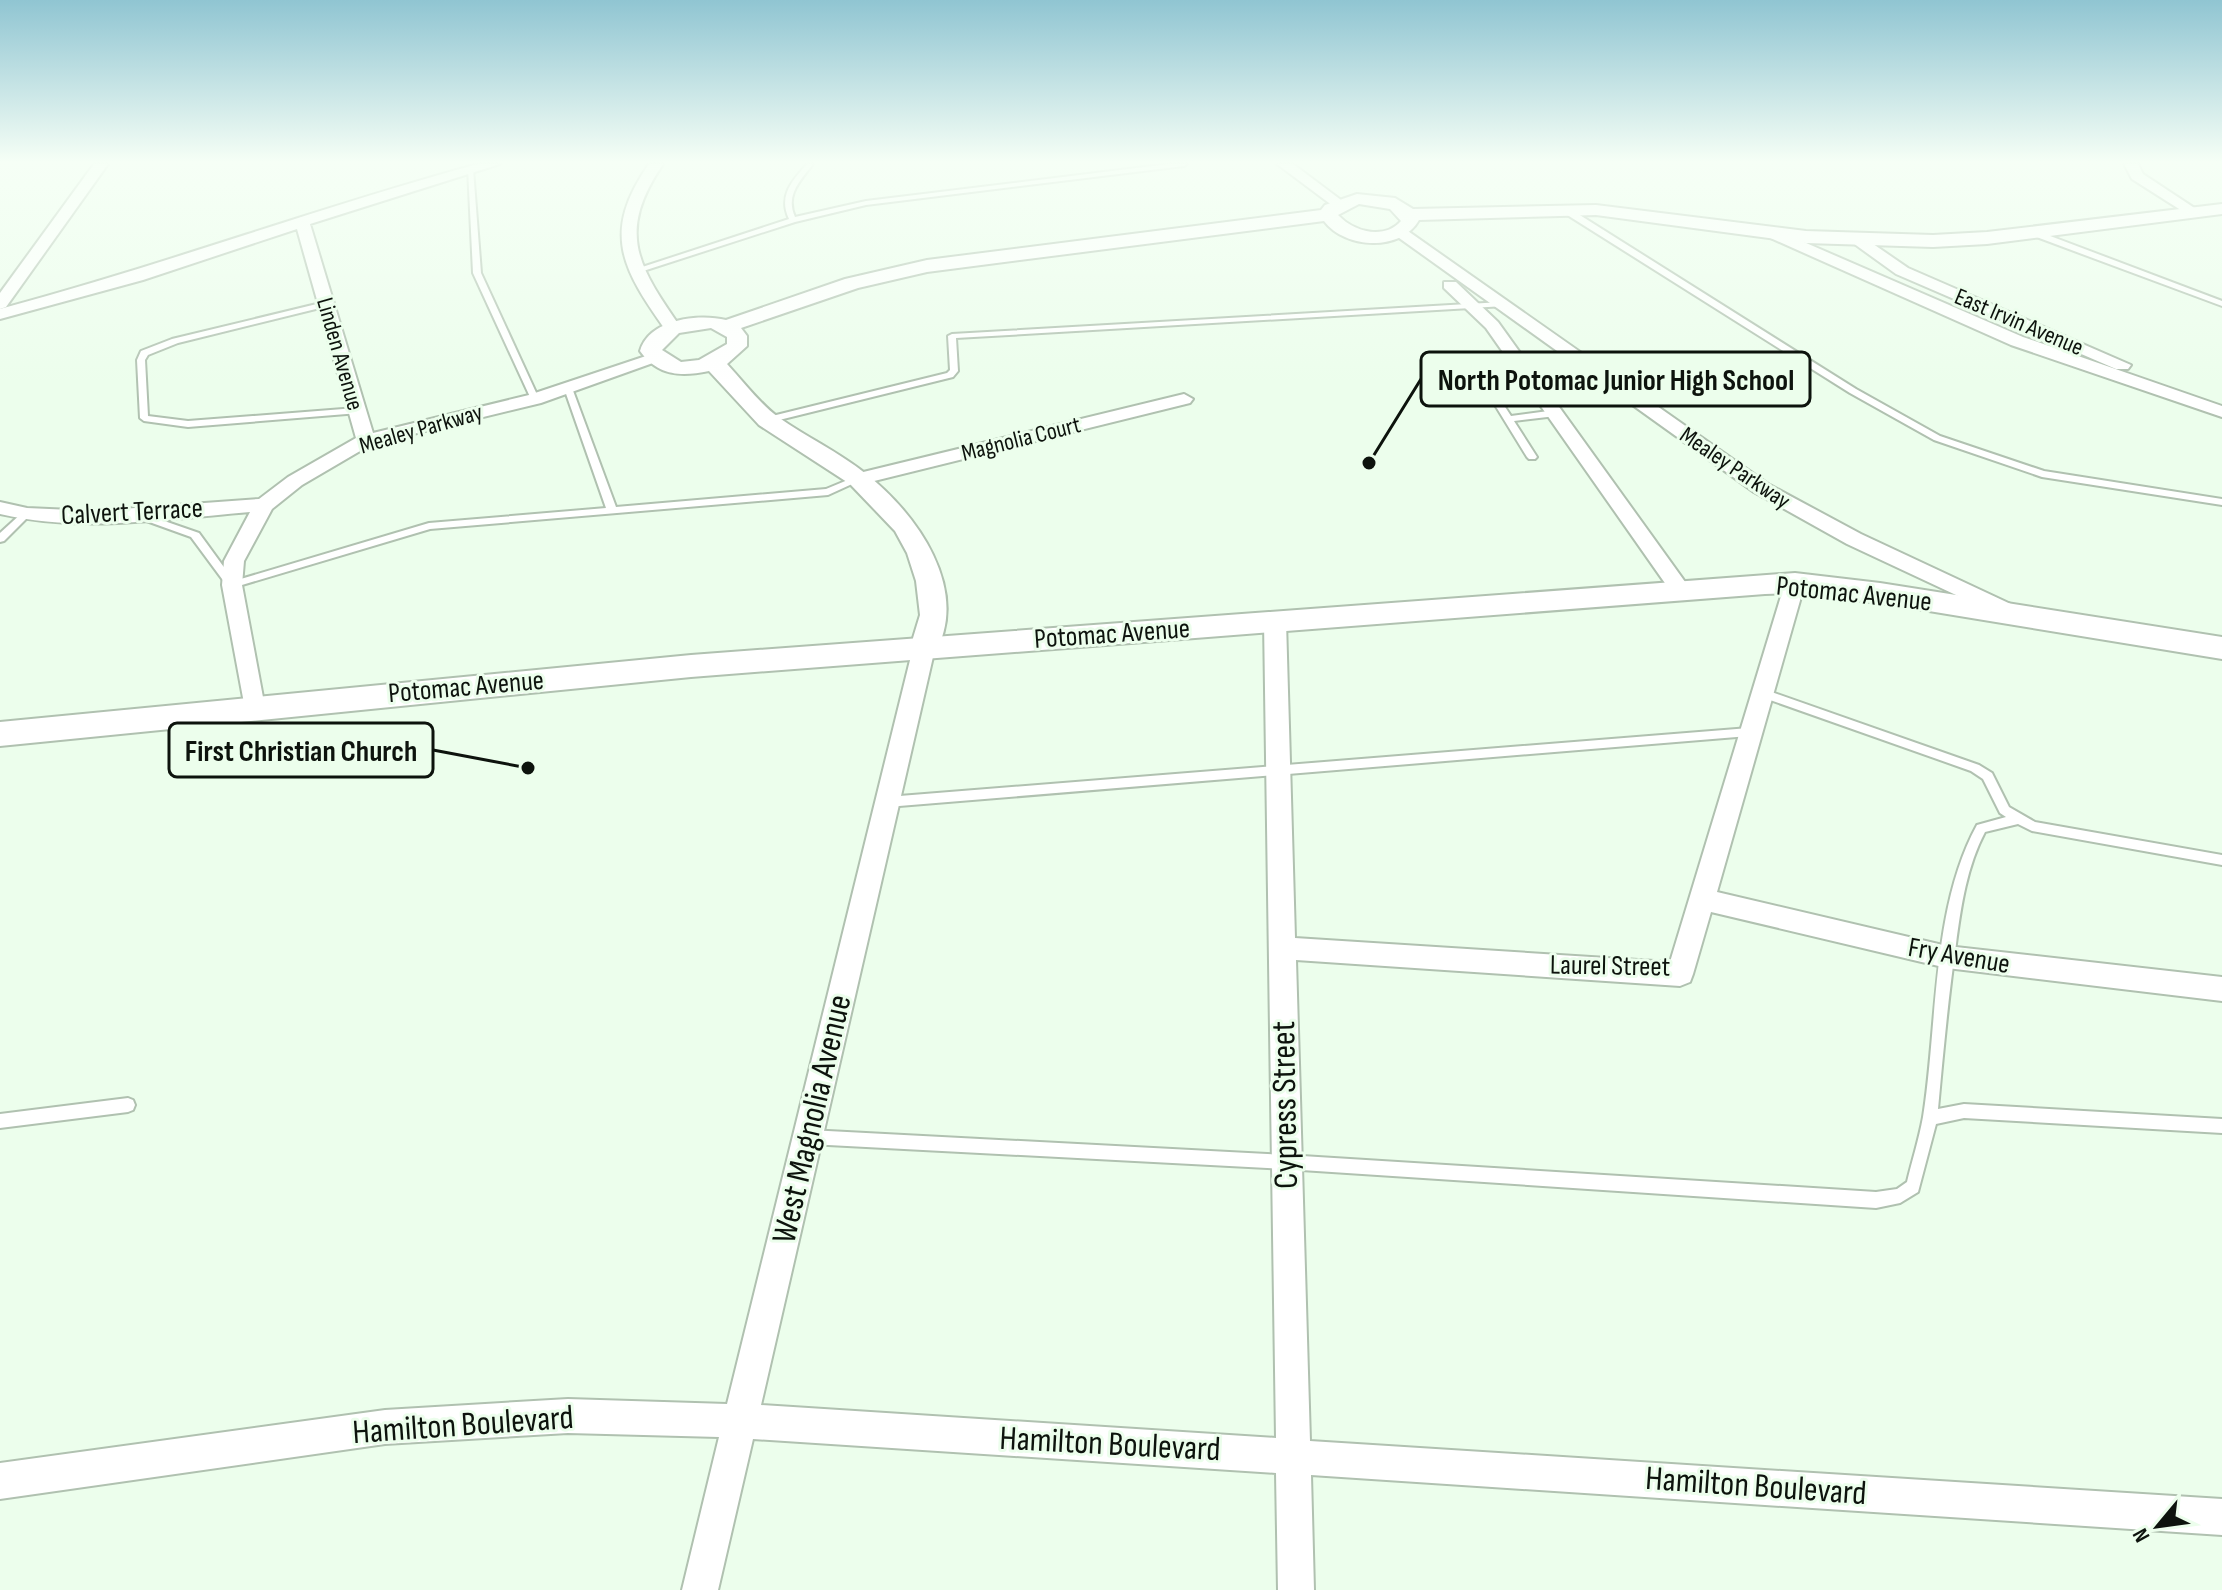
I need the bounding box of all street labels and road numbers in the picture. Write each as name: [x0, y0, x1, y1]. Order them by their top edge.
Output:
street label: East Irvin Avenue: [1950, 282, 2088, 362]
street label: Linden Avenue: [310, 294, 370, 414]
street label: Mealey Parkway: [356, 398, 486, 460]
street label: Magnolia Court: [958, 410, 1084, 468]
street label: Mealey Parkway: [1674, 421, 1796, 515]
street label: Calvert Terrace: [60, 492, 204, 532]
street label: Potomac Avenue: [1775, 569, 1933, 619]
street label: Potomac Avenue: [1033, 612, 1191, 656]
street label: Potomac Avenue: [387, 664, 545, 710]
street label: Fry Avenue: [1906, 931, 2012, 981]
street label: Laurel Street: [1550, 948, 1670, 984]
street label: West Magnolia Avenue: [763, 991, 861, 1247]
street label: Cypress Street: [1263, 1021, 1307, 1189]
street label: Hamilton Boulevard: [351, 1397, 575, 1453]
street label: Hamilton Boulevard: [998, 1418, 1222, 1470]
street label: Hamilton Boulevard: [1644, 1458, 1868, 1514]

